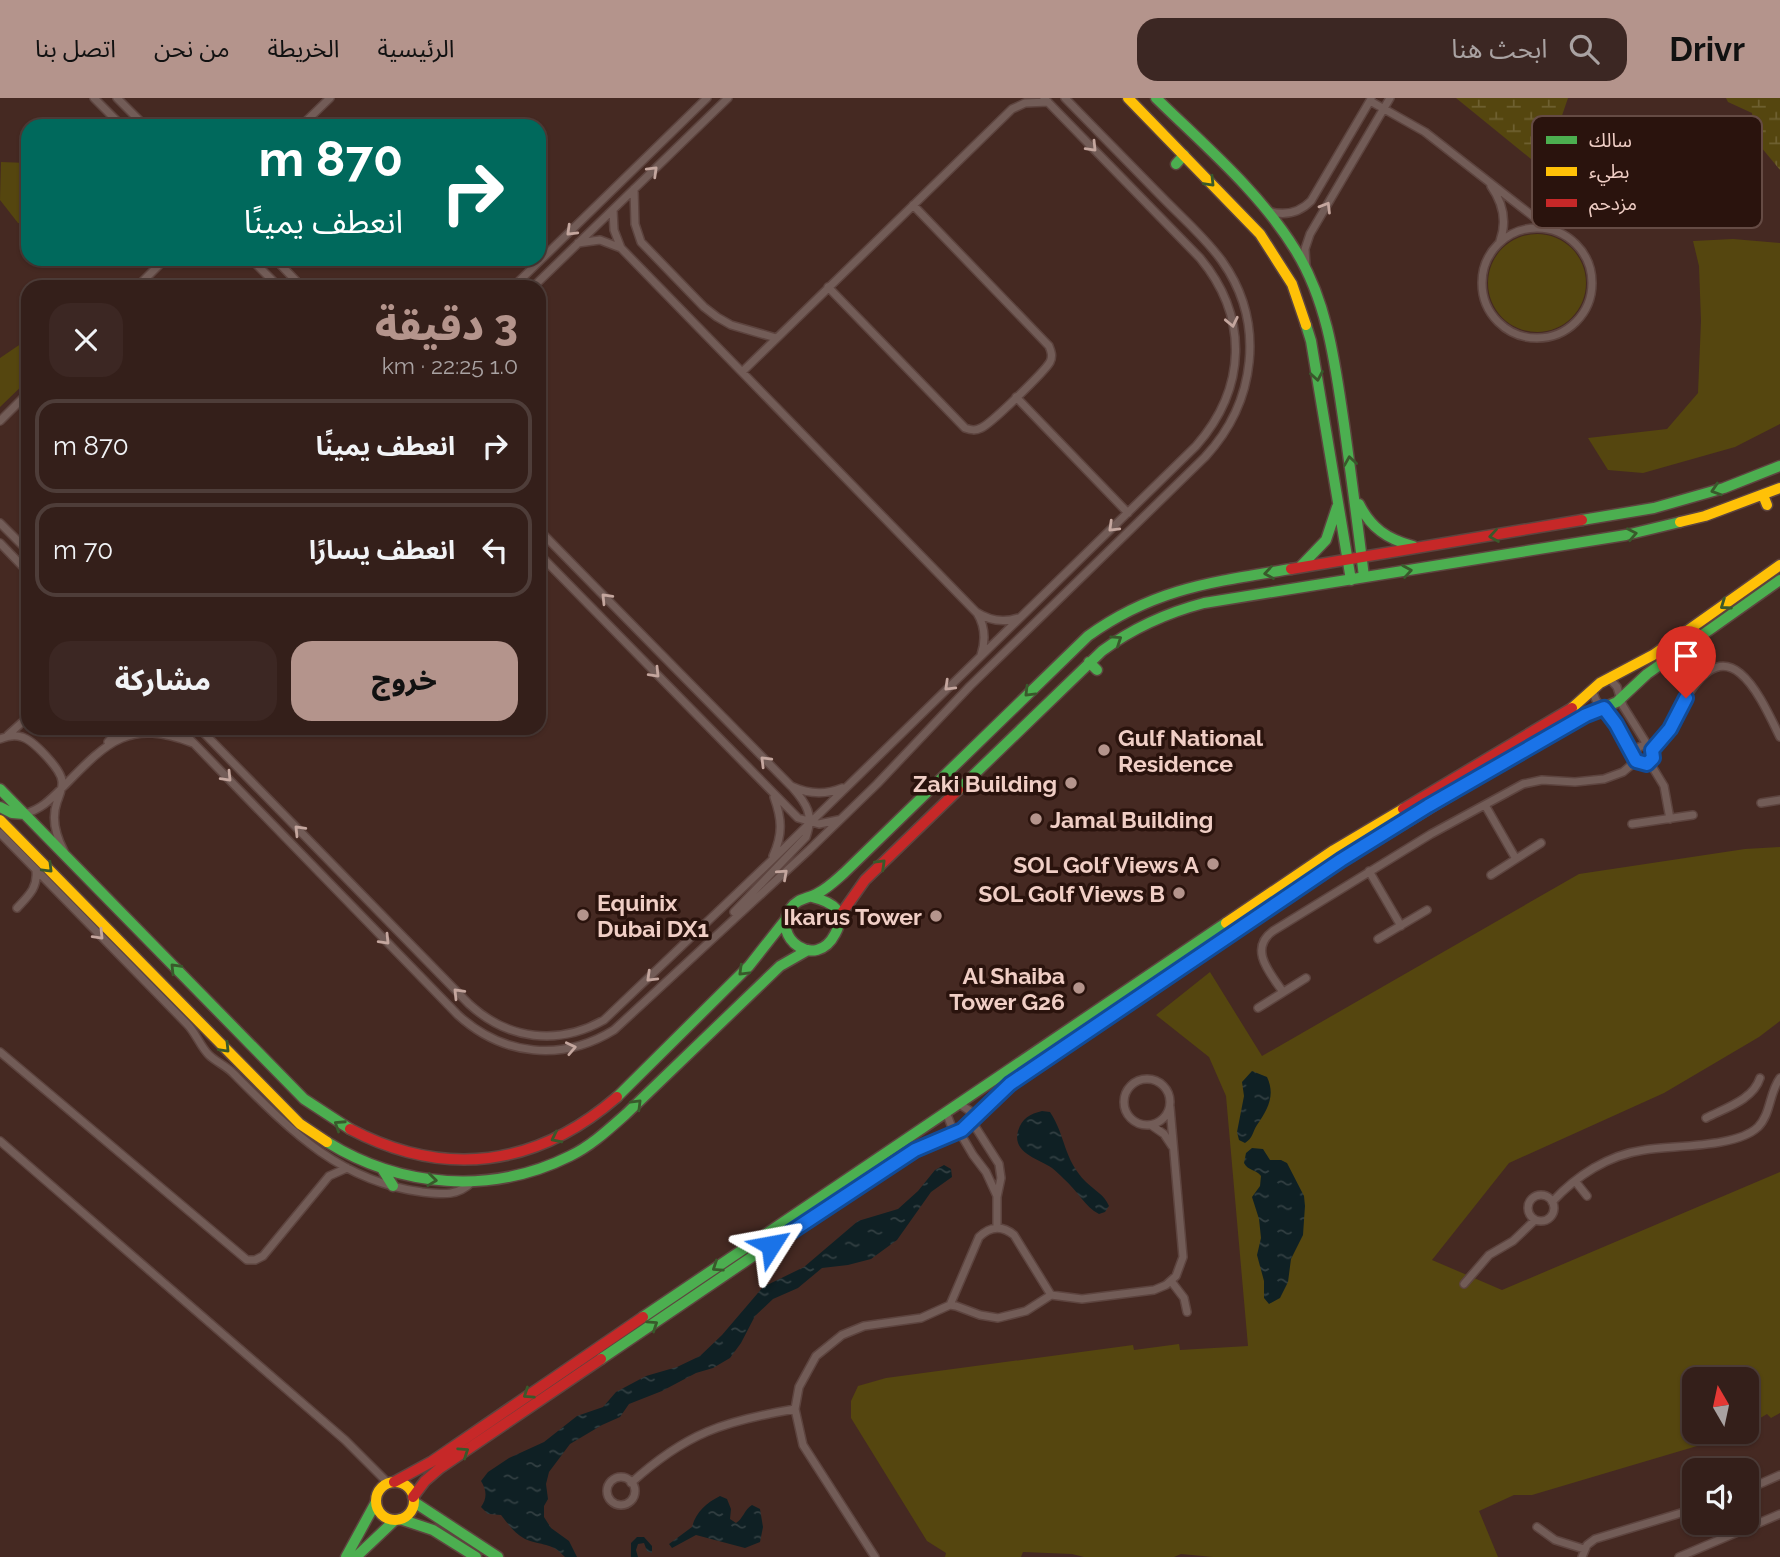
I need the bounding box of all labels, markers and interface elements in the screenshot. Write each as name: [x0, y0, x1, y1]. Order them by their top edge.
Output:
search box: [1137, 18, 1627, 81]
icon: search: [1565, 30, 1603, 68]
text: Drivr: [1669, 30, 1745, 69]
text: اتصل بنا: [35, 34, 116, 63]
text: من نحن: [154, 34, 230, 63]
text: الخريطة: [268, 34, 339, 63]
text: الرئيسية: [377, 34, 455, 63]
text: ابحث هنا: [1451, 34, 1547, 64]
legend: [1532, 116, 1762, 228]
text: سالك: [1589, 129, 1632, 151]
text: 870 m: [258, 130, 403, 187]
one-way arrow: [1084, 139, 1096, 151]
icon: right: [427, 147, 518, 238]
text: بطيء: [1589, 160, 1629, 186]
one-way arrow: [644, 167, 657, 180]
one-way arrow: [1202, 174, 1214, 186]
text: مزدحم: [1589, 192, 1637, 218]
one-way arrow: [1318, 201, 1331, 214]
text: انعطف يمينًا: [244, 203, 403, 240]
one-way arrow: [566, 223, 579, 236]
text: 3 دقيقة: [375, 301, 518, 350]
button: close: [49, 303, 123, 377]
one-way arrow: [1224, 316, 1239, 328]
text: 1.0 km · 22:25: [382, 352, 518, 379]
one-way arrow: [1309, 370, 1324, 382]
icon: right: [476, 427, 514, 465]
text: 870 m: [53, 431, 129, 461]
text: انعطف يمينًا: [316, 431, 455, 461]
one-way arrow: [1343, 455, 1358, 467]
one-way arrow: [1711, 482, 1723, 496]
one-way arrow: [1108, 519, 1121, 532]
one-way arrow: [1488, 528, 1500, 543]
one-way arrow: [1626, 528, 1638, 543]
icon: left: [476, 531, 514, 569]
text: 70 m: [53, 535, 113, 565]
text: انعطف يسارًا: [309, 535, 455, 565]
one-way arrow: [1401, 564, 1413, 579]
one-way arrow: [1263, 565, 1275, 580]
one-way arrow: [602, 594, 615, 607]
one-way arrow: [1720, 597, 1733, 609]
pin: [1656, 626, 1716, 698]
one-way arrow: [1109, 636, 1122, 648]
icon: arrive: [1667, 637, 1705, 675]
button: مشاركة: [49, 641, 277, 721]
button: خروج: [291, 641, 518, 721]
one-way arrow: [647, 664, 660, 677]
one-way arrow: [945, 677, 958, 690]
one-way arrow: [1024, 683, 1037, 696]
place label: Gulf National Residence: [1118, 724, 1264, 777]
marker: Gulf National Residence: [1096, 742, 1112, 758]
one-way arrow: [761, 756, 774, 769]
one-way arrow: [219, 769, 231, 781]
place label: Zaki Building: [913, 770, 1057, 797]
marker: Zaki Building: [1063, 775, 1079, 791]
place label: Jamal Building: [1050, 806, 1213, 833]
marker: Jamal Building: [1028, 811, 1044, 827]
one-way arrow: [294, 825, 307, 838]
place label: SOL Golf Views A: [1013, 851, 1200, 878]
marker: SOL Golf Views A: [1205, 856, 1221, 872]
one-way arrow: [40, 860, 53, 873]
one-way arrow: [873, 860, 886, 873]
one-way arrow: [774, 870, 787, 882]
place label: SOL Golf Views B: [978, 880, 1165, 907]
marker: SOL Golf Views B: [1171, 885, 1187, 901]
place label: Equinix Dubai DX1: [597, 889, 709, 942]
place label: Ikarus Tower: [783, 903, 922, 930]
marker: Equinix Dubai DX1: [575, 907, 591, 923]
marker: Ikarus Tower: [928, 908, 944, 924]
one-way arrow: [90, 927, 103, 940]
one-way arrow: [377, 932, 390, 945]
place label: Al Shaiba Tower G26: [949, 962, 1065, 1015]
one-way arrow: [738, 963, 751, 976]
one-way arrow: [170, 964, 183, 977]
one-way arrow: [646, 968, 659, 981]
marker: Al Shaiba Tower G26: [1071, 980, 1087, 996]
one-way arrow: [453, 988, 466, 1001]
one-way arrow: [216, 1040, 229, 1053]
one-way arrow: [565, 1041, 577, 1056]
one-way arrow: [628, 1100, 641, 1113]
one-way arrow: [333, 1121, 346, 1134]
one-way arrow: [551, 1130, 563, 1144]
one-way arrow: [426, 1173, 437, 1188]
position arrow: [734, 1208, 808, 1282]
one-way arrow: [711, 1259, 724, 1272]
one-way arrow: [645, 1320, 658, 1333]
north arrow: [1682, 1367, 1759, 1444]
map controls: [1682, 1367, 1759, 1535]
one-way arrow: [523, 1386, 536, 1398]
one-way arrow: [456, 1448, 469, 1460]
button: sound: [1682, 1458, 1759, 1535]

